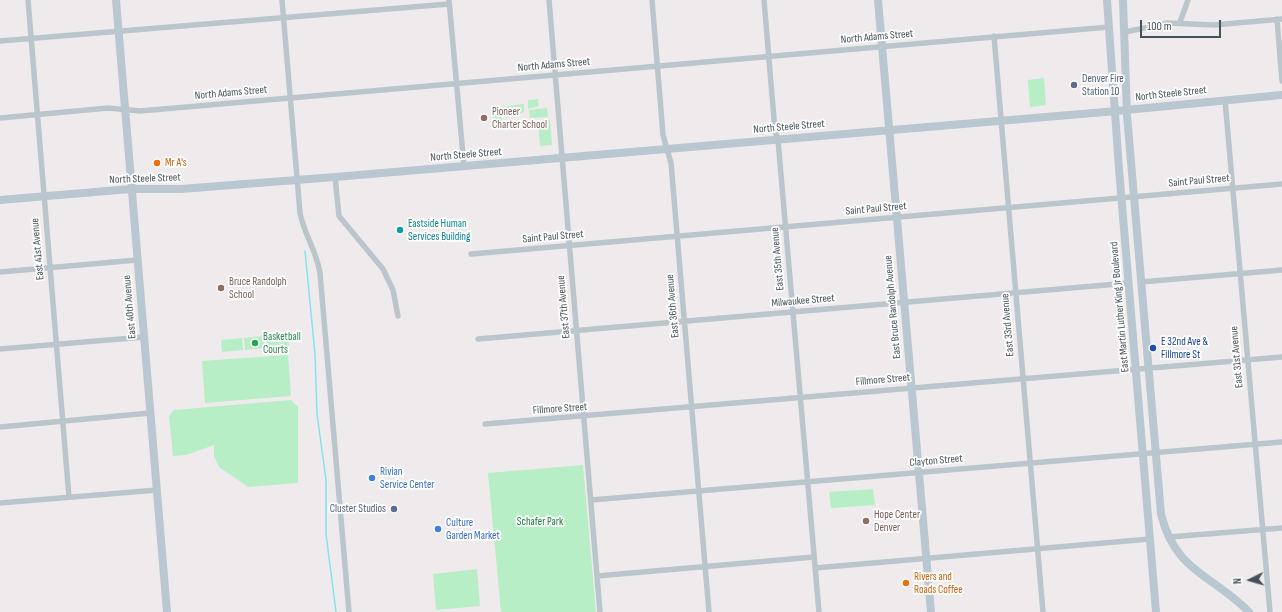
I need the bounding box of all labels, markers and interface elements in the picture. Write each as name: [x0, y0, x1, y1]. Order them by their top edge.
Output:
scale bar: [1142, 12, 1223, 38]
text: 100 m: [1147, 19, 1172, 34]
street label: North Adams Street: [840, 27, 914, 47]
street label: North Adams Street: [517, 55, 591, 75]
place label: Denver Fire Station 10: [1082, 72, 1124, 98]
marker: Denver Fire Station 10: [1069, 80, 1079, 90]
street label: North Adams Street: [194, 83, 268, 103]
street label: North Steele Street: [1135, 84, 1207, 104]
place label: Pioneer Charter School: [492, 105, 547, 131]
marker: Pioneer Charter School: [479, 113, 489, 123]
street label: North Steele Street: [753, 117, 825, 137]
street label: North Steele Street: [430, 145, 502, 165]
place label: Mr A's: [165, 156, 187, 170]
marker: Mr A's: [152, 158, 162, 168]
street label: North Steele Street: [109, 171, 181, 187]
street label: Saint Paul Street: [1168, 172, 1230, 190]
street label: Saint Paul Street: [845, 200, 907, 218]
place label: Eastside Human Services Building: [408, 217, 470, 243]
street label: East 41st Avenue: [29, 218, 47, 280]
marker: Eastside Human Services Building: [395, 225, 405, 235]
street label: East 35th Avenue: [769, 227, 787, 291]
street label: Saint Paul Street: [522, 228, 584, 246]
street label: East Martin Luther King Jr Boulevard: [1108, 241, 1132, 373]
street label: East Bruce Randolph Avenue: [882, 255, 904, 359]
street label: East 36th Avenue: [664, 274, 682, 338]
street label: East 40th Avenue: [121, 275, 139, 339]
place label: Bruce Randolph School: [229, 275, 287, 301]
street label: East 37th Avenue: [555, 275, 573, 339]
marker: Bruce Randolph School: [216, 283, 226, 293]
street label: Milwaukee Street: [771, 292, 835, 310]
street label: East 33rd Avenue: [999, 293, 1017, 357]
street label: East 31st Avenue: [1228, 326, 1246, 388]
place label: Basketball Courts: [263, 330, 301, 356]
place label: E 32nd Ave & Fillmore St: [1161, 335, 1208, 361]
marker: Basketball Courts: [250, 338, 260, 348]
marker: E 32nd Ave & Fillmore St: [1148, 343, 1158, 353]
street label: Fillmore Street: [855, 371, 911, 389]
street label: Fillmore Street: [532, 401, 588, 417]
street label: Clayton Street: [909, 452, 963, 470]
place label: Rivian Service Center: [380, 465, 434, 491]
marker: Rivian Service Center: [367, 473, 377, 483]
place label: Cluster Studios: [330, 502, 386, 516]
marker: Cluster Studios: [389, 504, 399, 514]
place label: Hope Center Denver: [874, 508, 920, 534]
park label: Schafer Park: [517, 515, 563, 529]
place label: Culture Garden Market: [446, 516, 500, 542]
marker: Hope Center Denver: [861, 516, 871, 526]
marker: Culture Garden Market: [433, 524, 443, 534]
north arrow: [1230, 560, 1270, 600]
place label: Rivers and Roads Coffee: [914, 570, 963, 596]
marker: Rivers and Roads Coffee: [901, 578, 911, 588]
text: N: [1231, 578, 1244, 585]

